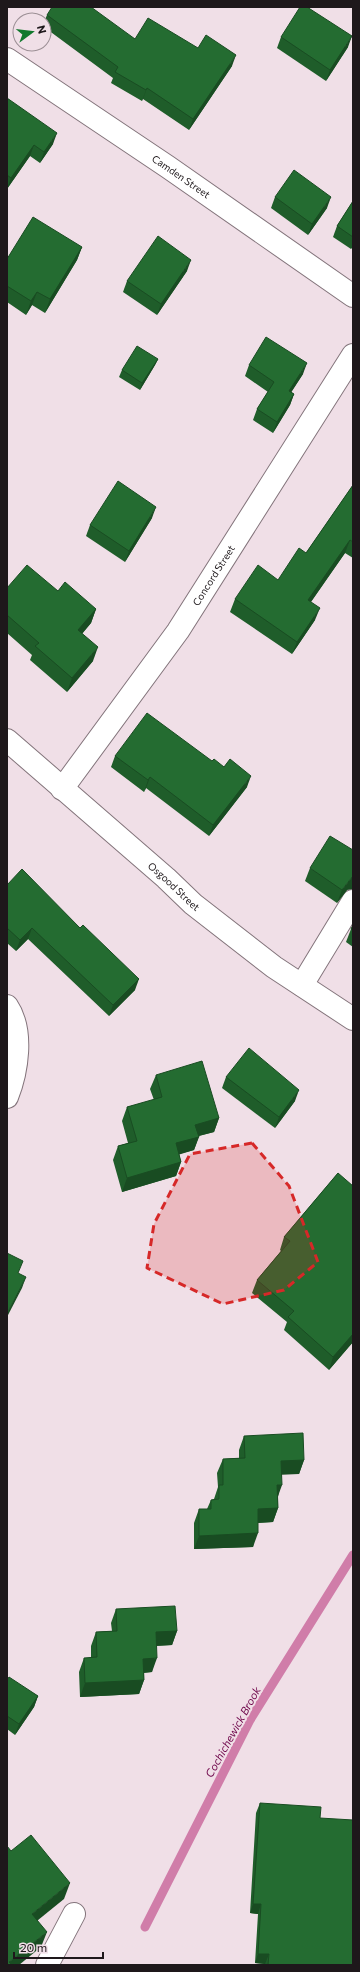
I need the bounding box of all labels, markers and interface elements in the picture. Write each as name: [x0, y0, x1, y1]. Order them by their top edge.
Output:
north arrow: [12, 12, 52, 52]
text: N: [35, 24, 49, 35]
street label: Camden Street: [150, 152, 212, 201]
street label: Concord Street: [190, 543, 237, 608]
street label: Osgood Street: [146, 859, 202, 913]
water label: Cochichewick Brook: [202, 1683, 263, 1779]
scale bar: [14, 1934, 103, 1960]
text: 20 m: [20, 1940, 47, 1954]

